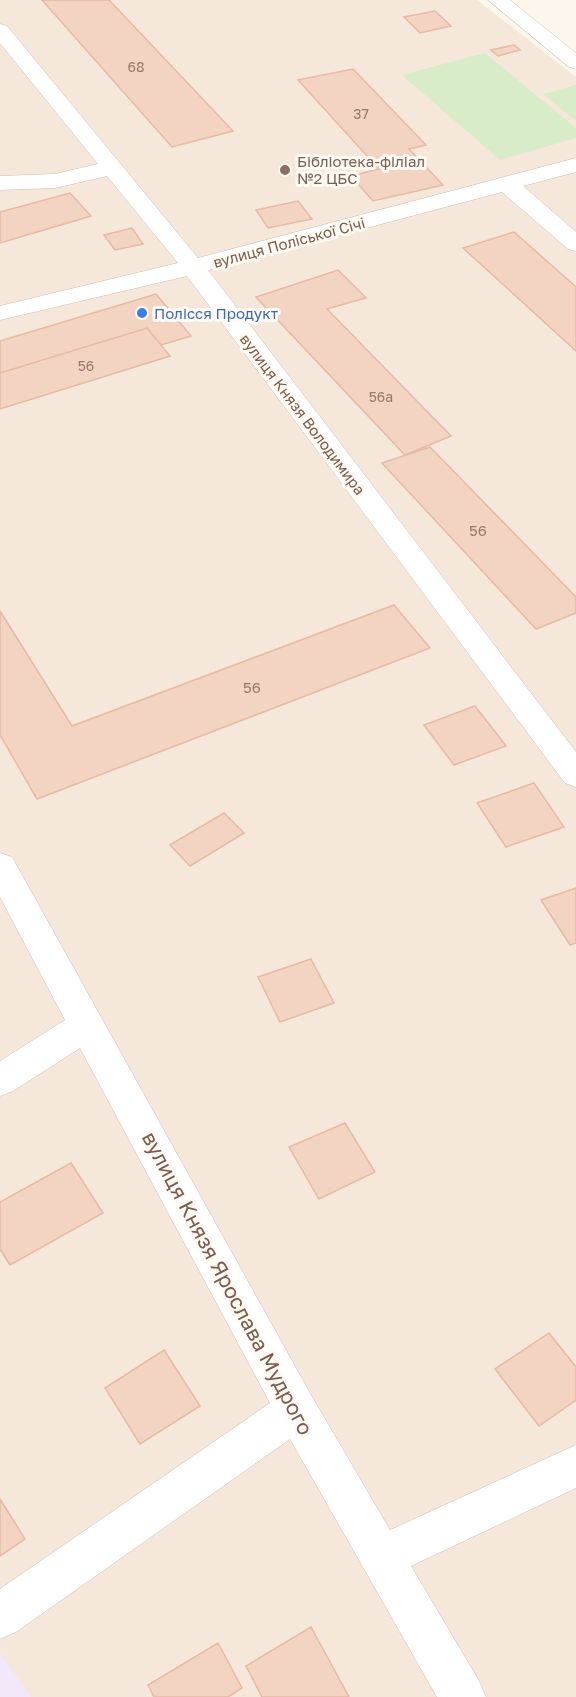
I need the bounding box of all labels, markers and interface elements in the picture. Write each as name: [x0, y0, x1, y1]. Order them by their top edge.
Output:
house number: 68: [127, 58, 145, 75]
house number: 37: [353, 105, 369, 122]
place label: Бібліотека-філіал №2 ЦБС: [297, 152, 425, 187]
marker: Бібліотека-філіал №2 ЦБС: [278, 163, 292, 177]
street label: вулиця Поліської Січі: [211, 213, 367, 271]
place label: Полісся Продукт: [154, 304, 279, 322]
marker: Полісся Продукт: [135, 306, 149, 320]
street label: вулиця Князя Володимира: [237, 330, 369, 498]
house number: 56: [78, 357, 94, 374]
house number: 56а: [369, 388, 393, 405]
house number: 56: [469, 521, 487, 539]
house number: 56: [243, 678, 261, 696]
street label: вулиця Князя Ярослава Мудрого: [137, 1127, 319, 1439]

